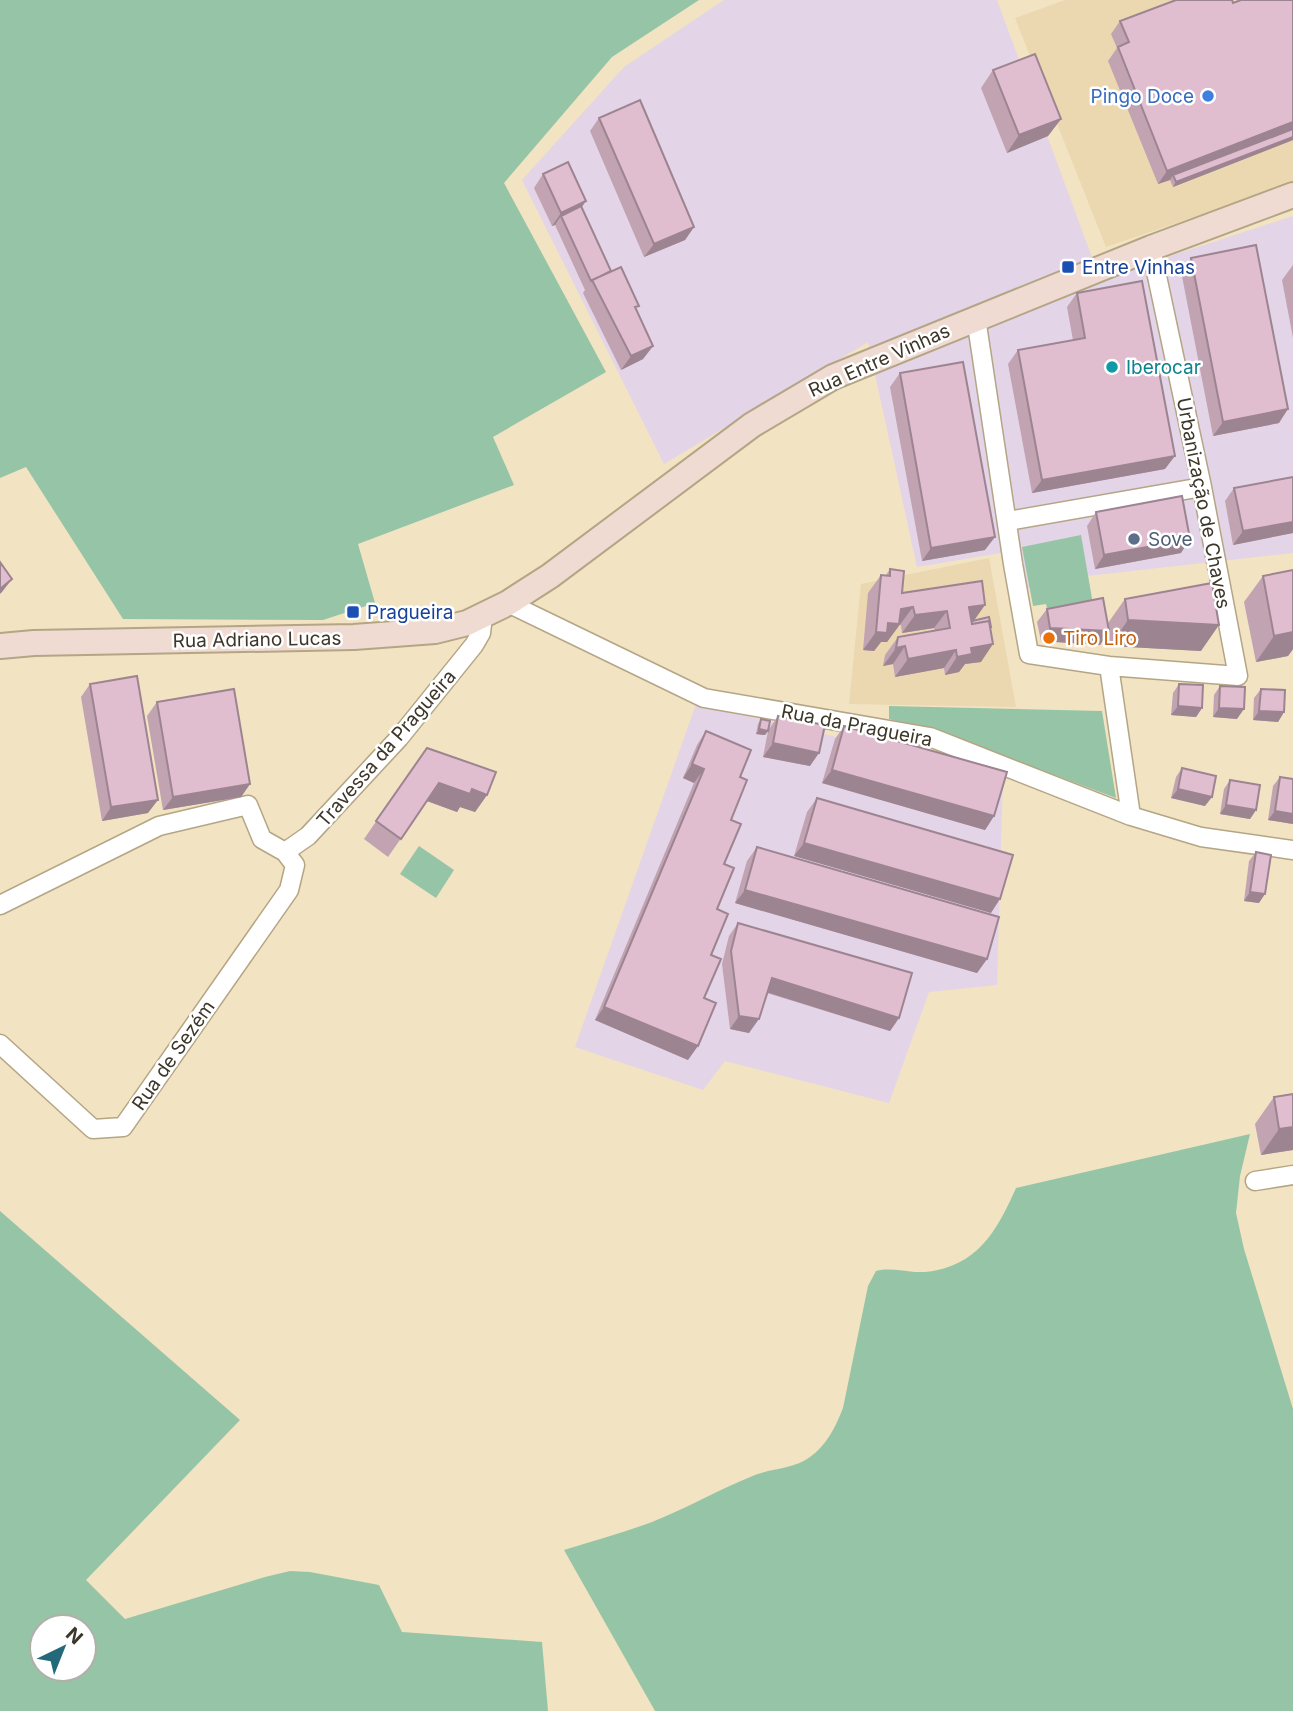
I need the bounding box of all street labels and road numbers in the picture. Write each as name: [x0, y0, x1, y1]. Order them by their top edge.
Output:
street label: Rua Entre Vinhas: [805, 319, 954, 402]
street label: Urbanização de Chaves: [1172, 396, 1235, 611]
street label: Rua Adriano Lucas: [173, 627, 342, 652]
street label: Travessa da Pragueira: [312, 665, 461, 831]
street label: Rua da Pragueira: [779, 700, 934, 751]
street label: Rua de Sezém: [127, 996, 220, 1115]

